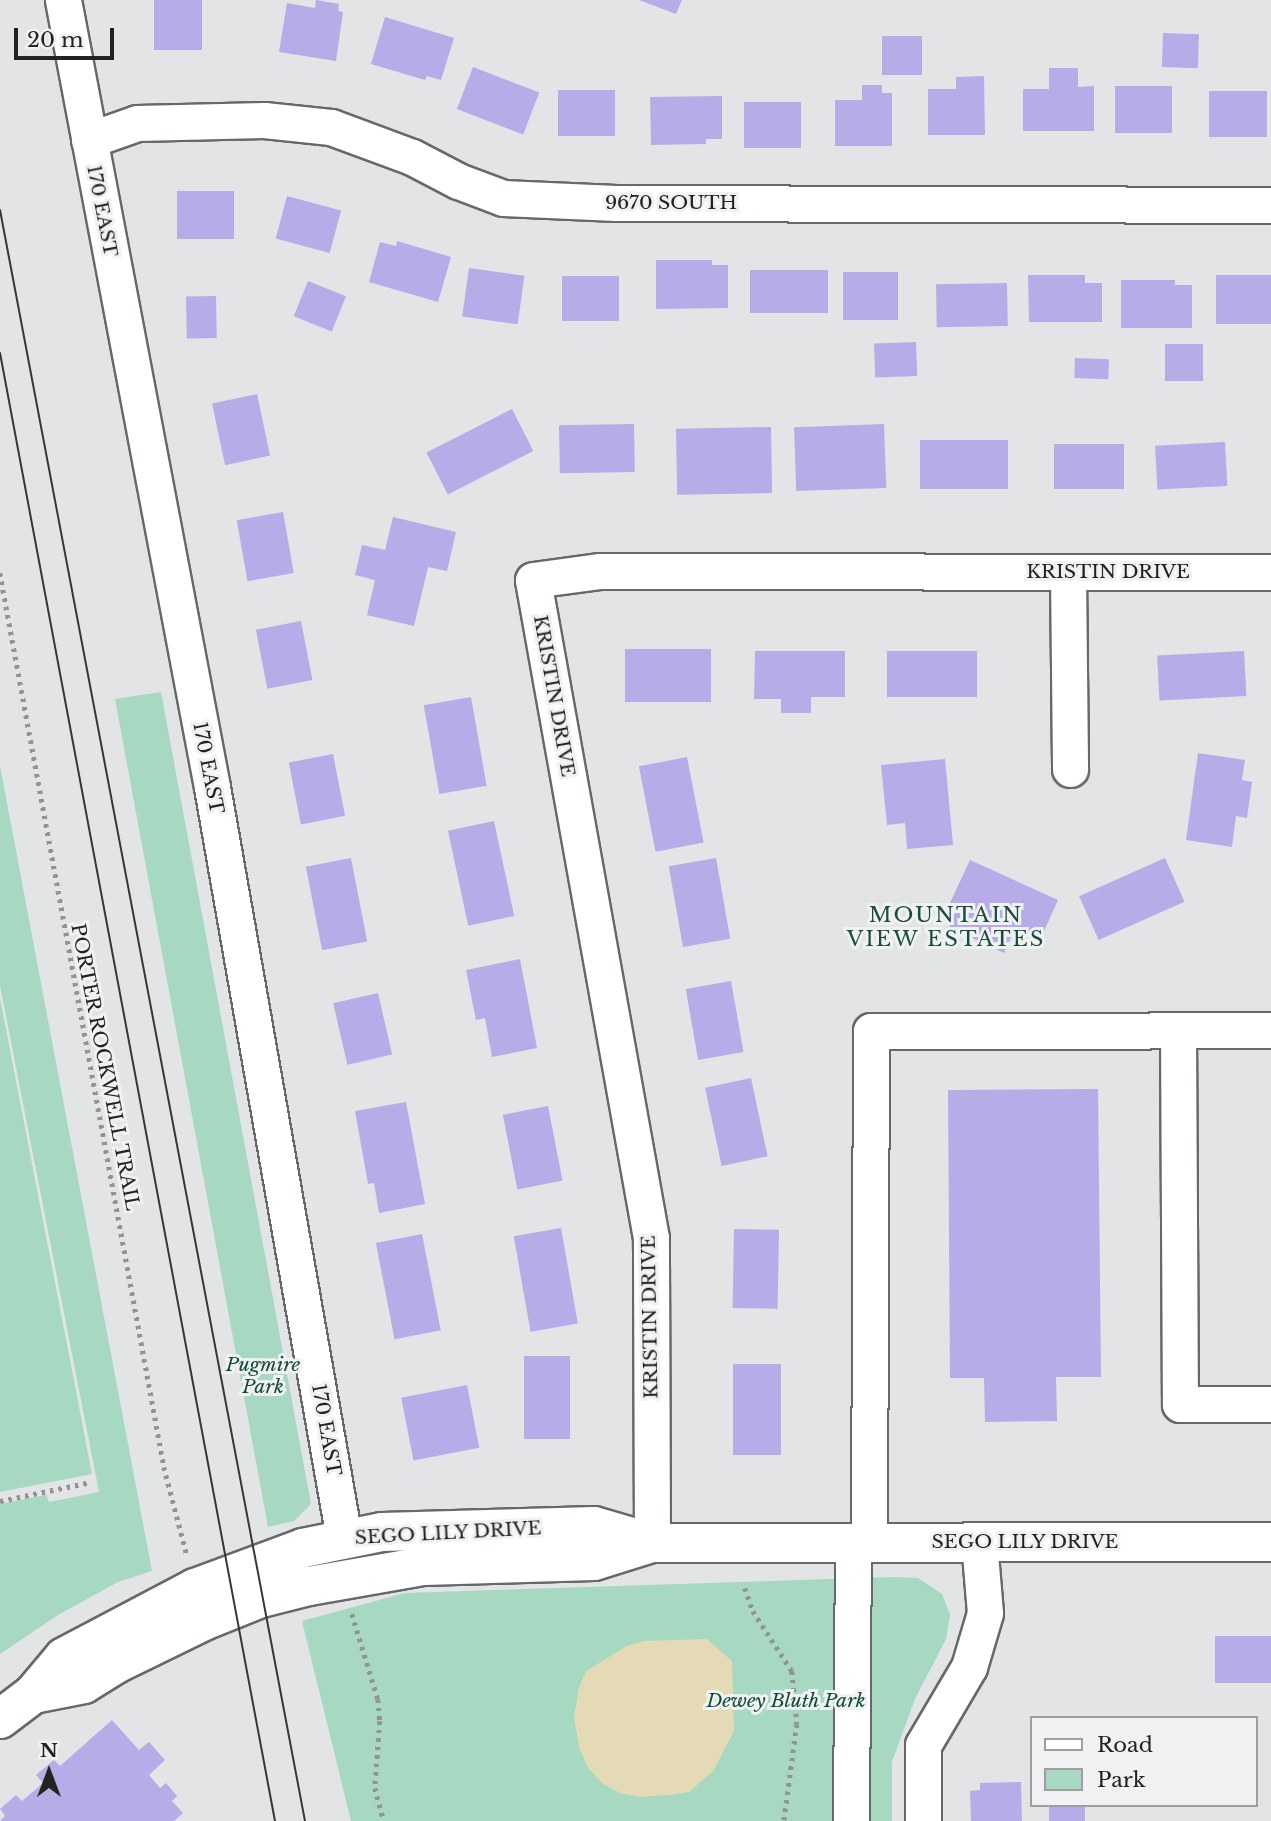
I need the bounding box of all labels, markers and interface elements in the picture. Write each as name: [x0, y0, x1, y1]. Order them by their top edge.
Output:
scale bar: [18, 14, 117, 58]
text: 20 m: [27, 27, 84, 53]
street label: 170 EAST: [82, 163, 122, 259]
street label: 9670 SOUTH: [605, 192, 737, 214]
street label: KRISTIN DRIVE: [1026, 561, 1190, 583]
street label: KRISTIN DRIVE: [529, 613, 579, 779]
street label: 170 EAST: [188, 720, 228, 816]
district label: MOUNTAIN VIEW ESTATES: [848, 902, 1044, 952]
street label: PORTER ROCKWELL TRAIL: [66, 921, 144, 1213]
street label: KRISTIN DRIVE: [637, 1235, 663, 1399]
park label: Pugmire Park: [226, 1354, 300, 1398]
street label: 170 EAST: [307, 1382, 345, 1478]
street label: SEGO LILY DRIVE: [354, 1517, 542, 1549]
street label: SEGO LILY DRIVE: [931, 1531, 1119, 1553]
park label: Dewey Bluth Park: [706, 1690, 866, 1712]
legend: [1030, 1716, 1257, 1807]
text: Road: [1097, 1732, 1153, 1758]
north arrow: [14, 1737, 84, 1807]
text: N: [40, 1739, 58, 1762]
text: Park: [1097, 1767, 1146, 1793]

